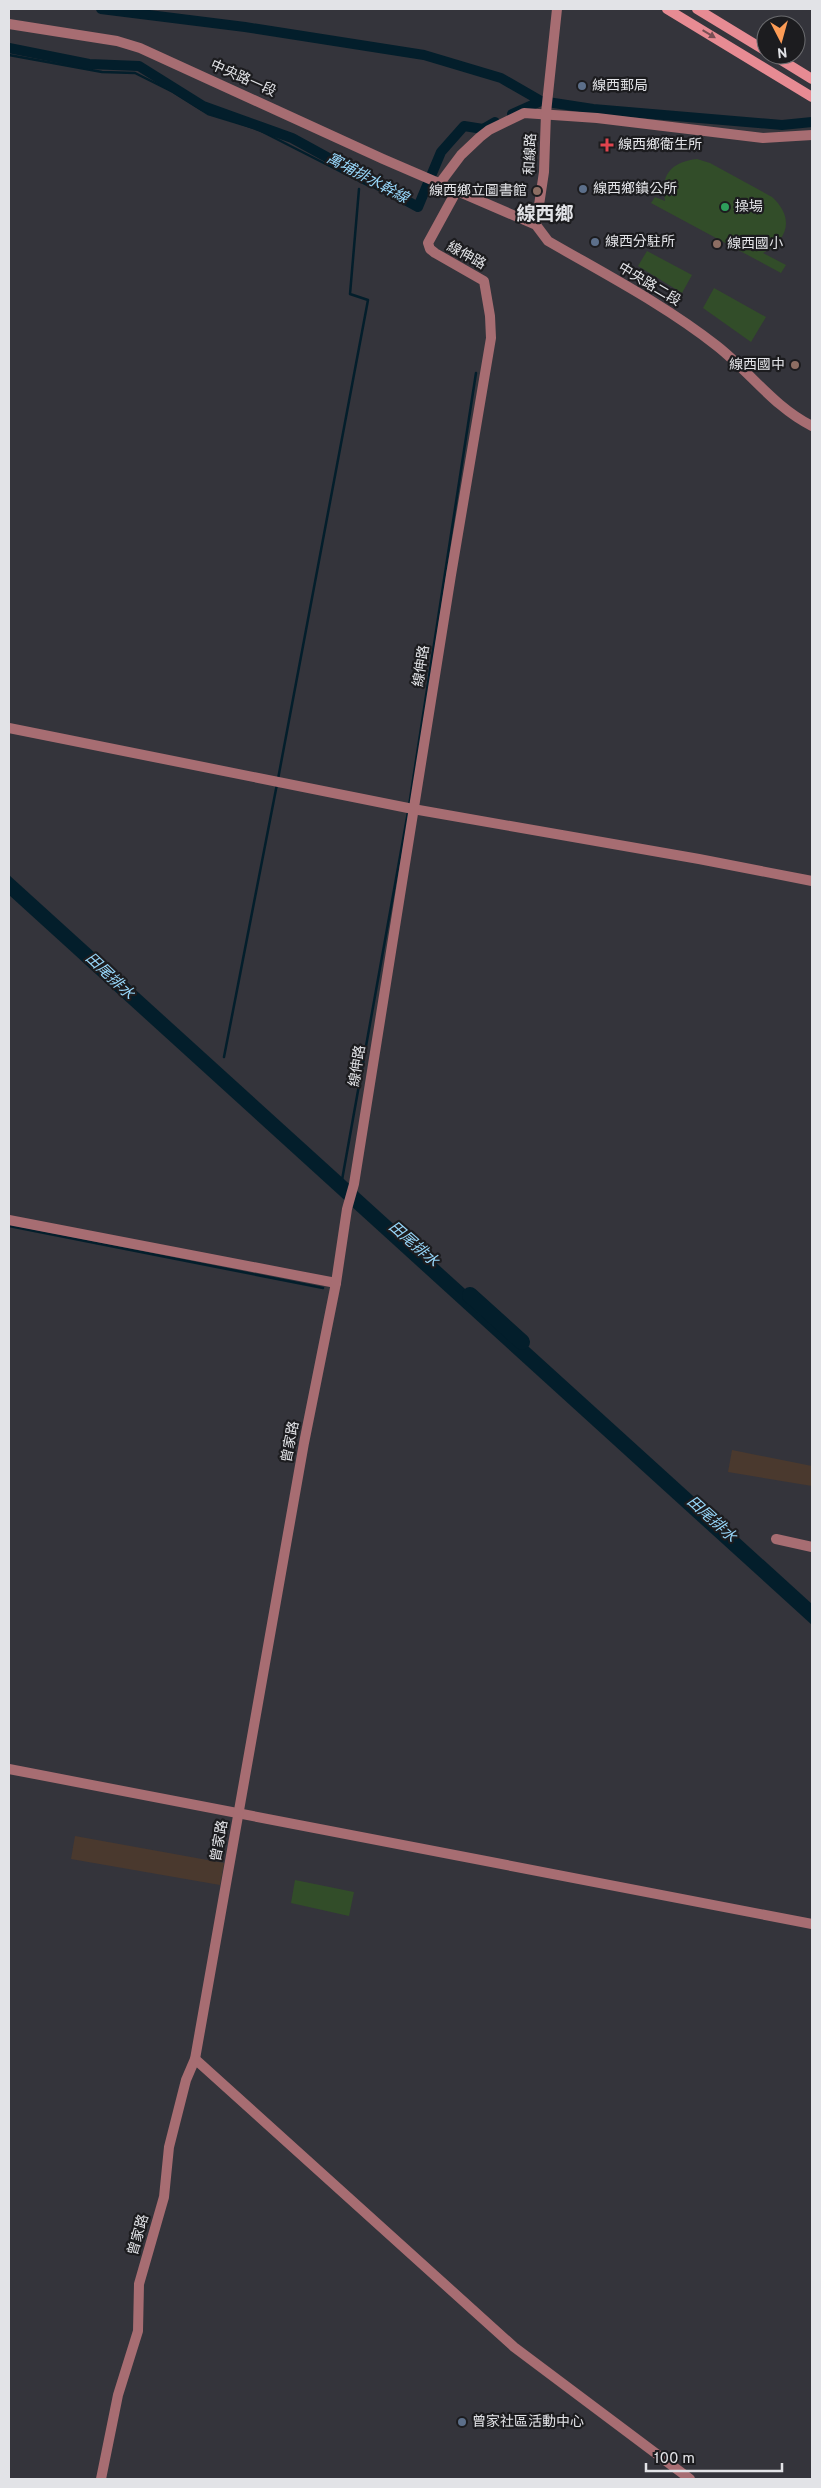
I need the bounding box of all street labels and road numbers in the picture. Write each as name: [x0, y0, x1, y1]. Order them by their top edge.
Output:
street label: 中央路一段: [208, 57, 278, 101]
street label: 和線路: [521, 133, 541, 175]
street label: 線伸路: [444, 238, 488, 274]
street label: 中央路二段: [615, 260, 683, 310]
street label: 線伸路: [410, 644, 434, 688]
street label: 線伸路: [346, 1044, 370, 1088]
street label: 曾家路: [278, 1420, 303, 1464]
street label: 曾家路: [207, 1819, 232, 1863]
street label: 曾家路: [124, 2212, 153, 2258]

